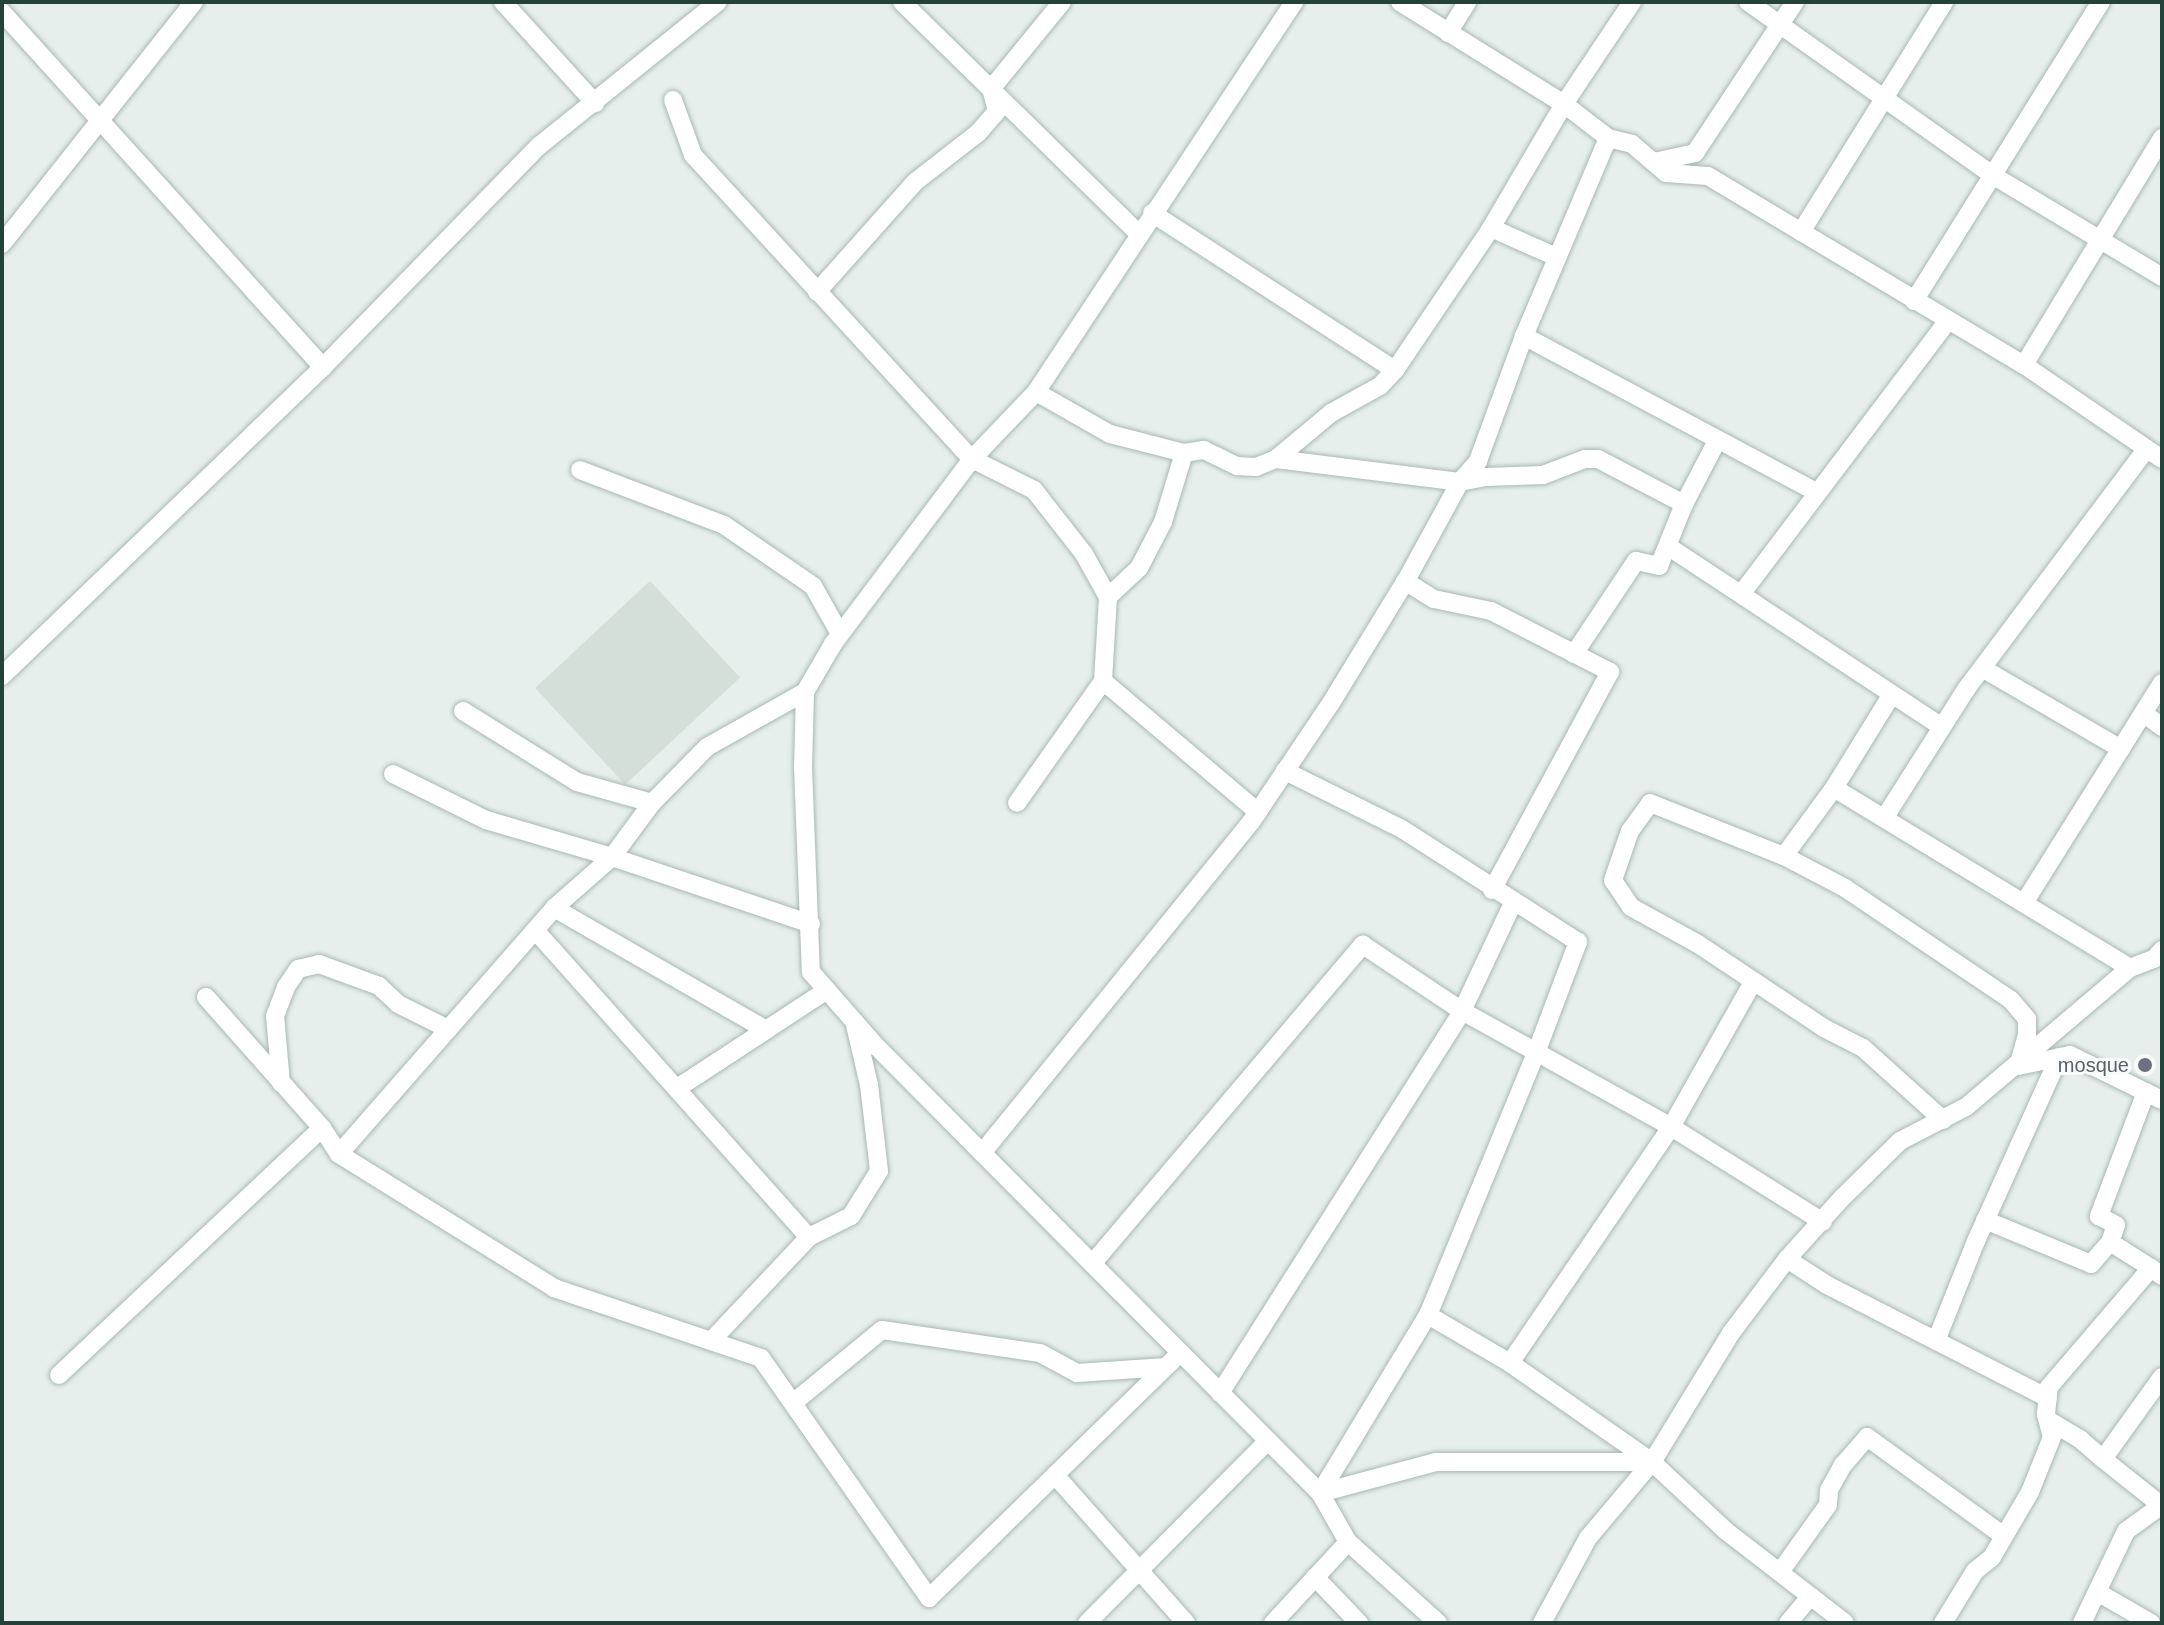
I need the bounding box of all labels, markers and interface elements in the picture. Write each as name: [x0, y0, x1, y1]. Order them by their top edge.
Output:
place label: mosque: [2058, 1053, 2129, 1077]
marker: mosque: [2136, 1056, 2154, 1074]

